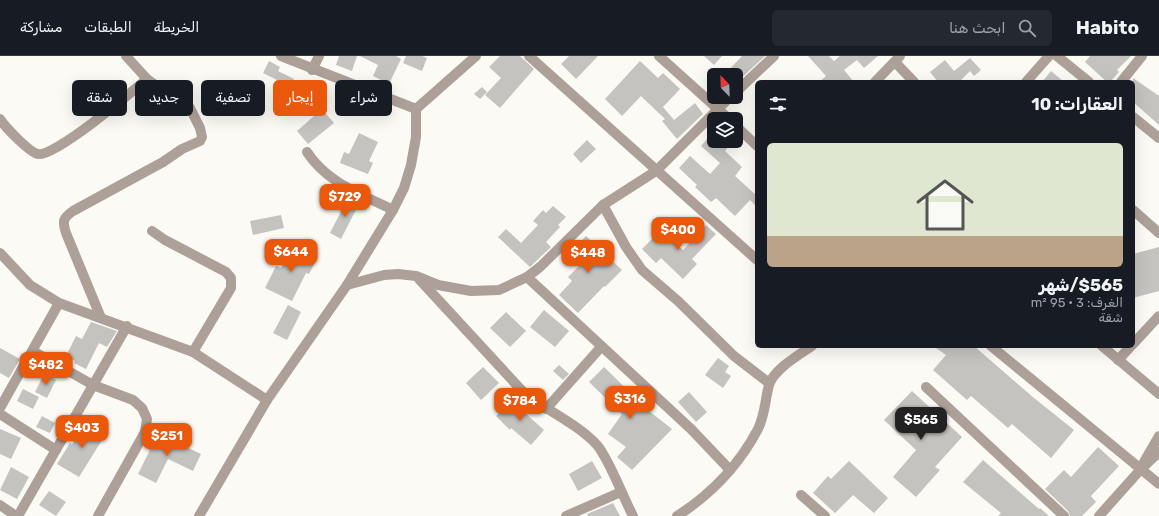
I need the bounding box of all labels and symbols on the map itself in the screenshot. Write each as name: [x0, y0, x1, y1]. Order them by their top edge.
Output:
north arrow: [707, 68, 743, 104]
pin: $729: [321, 184, 369, 218]
pin: $400: [654, 217, 702, 251]
pin: $644: [267, 239, 315, 273]
pin: $448: [564, 240, 612, 274]
pin: $482: [22, 352, 70, 386]
pin: $316: [606, 386, 654, 420]
pin: $784: [496, 388, 544, 422]
pin: $565: [897, 407, 945, 441]
pin: $403: [58, 415, 106, 449]
pin: $251: [143, 423, 191, 457]

